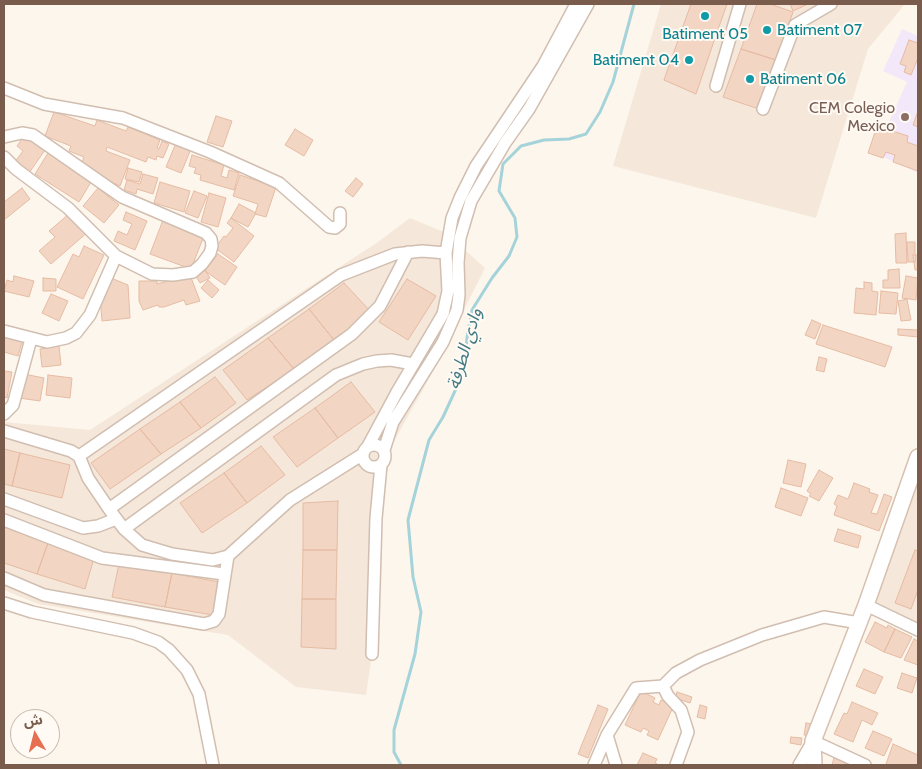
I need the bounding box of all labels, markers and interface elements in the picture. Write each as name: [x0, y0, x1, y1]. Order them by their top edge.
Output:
marker: Batiment 05: [699, 10, 711, 22]
place label: Batiment 07: [777, 20, 862, 40]
place label: Batiment 05: [662, 24, 748, 44]
marker: Batiment 07: [761, 24, 773, 36]
place label: Batiment 04: [593, 50, 679, 70]
marker: Batiment 04: [683, 54, 695, 66]
place label: Batiment 06: [760, 69, 846, 89]
marker: Batiment 06: [744, 73, 756, 85]
place label: CEM Colegio Mexico: [809, 98, 895, 136]
marker: CEM Colegio Mexico: [899, 111, 911, 123]
water label: وادي الطرفة: [443, 306, 487, 392]
north arrow: [10, 709, 60, 759]
text: ش: [22, 710, 44, 730]

